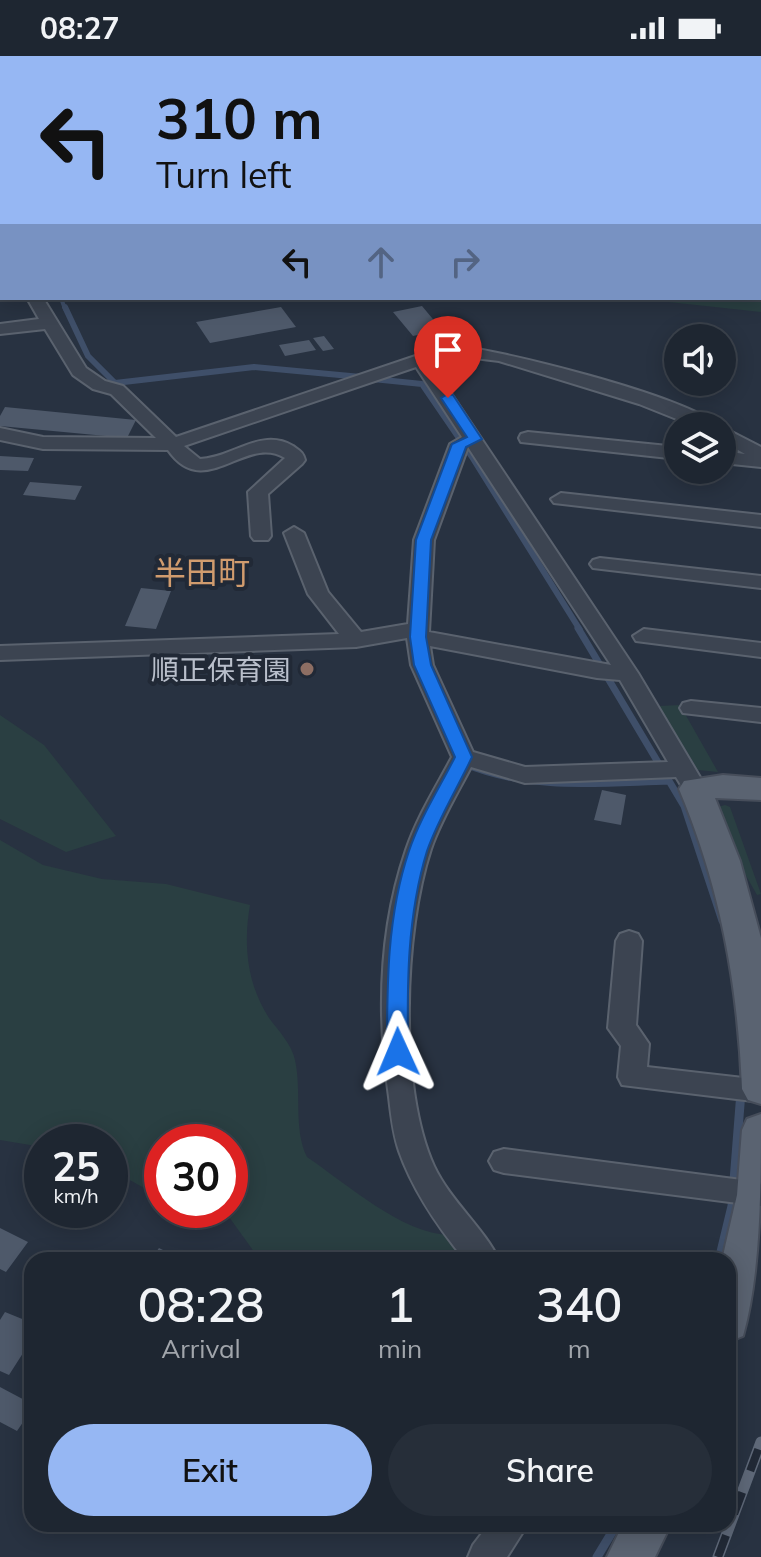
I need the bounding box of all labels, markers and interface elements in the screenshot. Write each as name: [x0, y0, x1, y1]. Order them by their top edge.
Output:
text: 08:27: [40, 9, 119, 47]
text: 310 m: [156, 83, 323, 153]
icon: left: [24, 88, 128, 192]
text: Turn left: [156, 152, 292, 197]
icon: left: [275, 240, 319, 284]
icon: ahead: [359, 240, 403, 284]
icon: right: [443, 240, 487, 284]
pin: [414, 316, 482, 398]
map controls: [664, 324, 736, 484]
button: sound: [664, 324, 736, 396]
icon: arrive: [426, 328, 470, 372]
button: layers: [664, 412, 736, 484]
district label: 半田町: [154, 552, 250, 592]
place label: 順正保育園: [151, 652, 291, 687]
marker: 順正保育園: [298, 660, 316, 678]
position arrow: [356, 1010, 440, 1094]
speed limit sign: 30: [144, 1124, 248, 1228]
text: 25: [52, 1141, 100, 1191]
text: km/h: [53, 1183, 99, 1208]
text: 08:28: [138, 1274, 264, 1334]
text: 1: [386, 1274, 414, 1334]
text: 340: [536, 1274, 622, 1334]
text: Arrival: [161, 1332, 241, 1365]
text: min: [378, 1332, 422, 1365]
text: m: [568, 1332, 591, 1365]
button: Exit: [48, 1424, 372, 1516]
button: Share: [388, 1424, 712, 1516]

